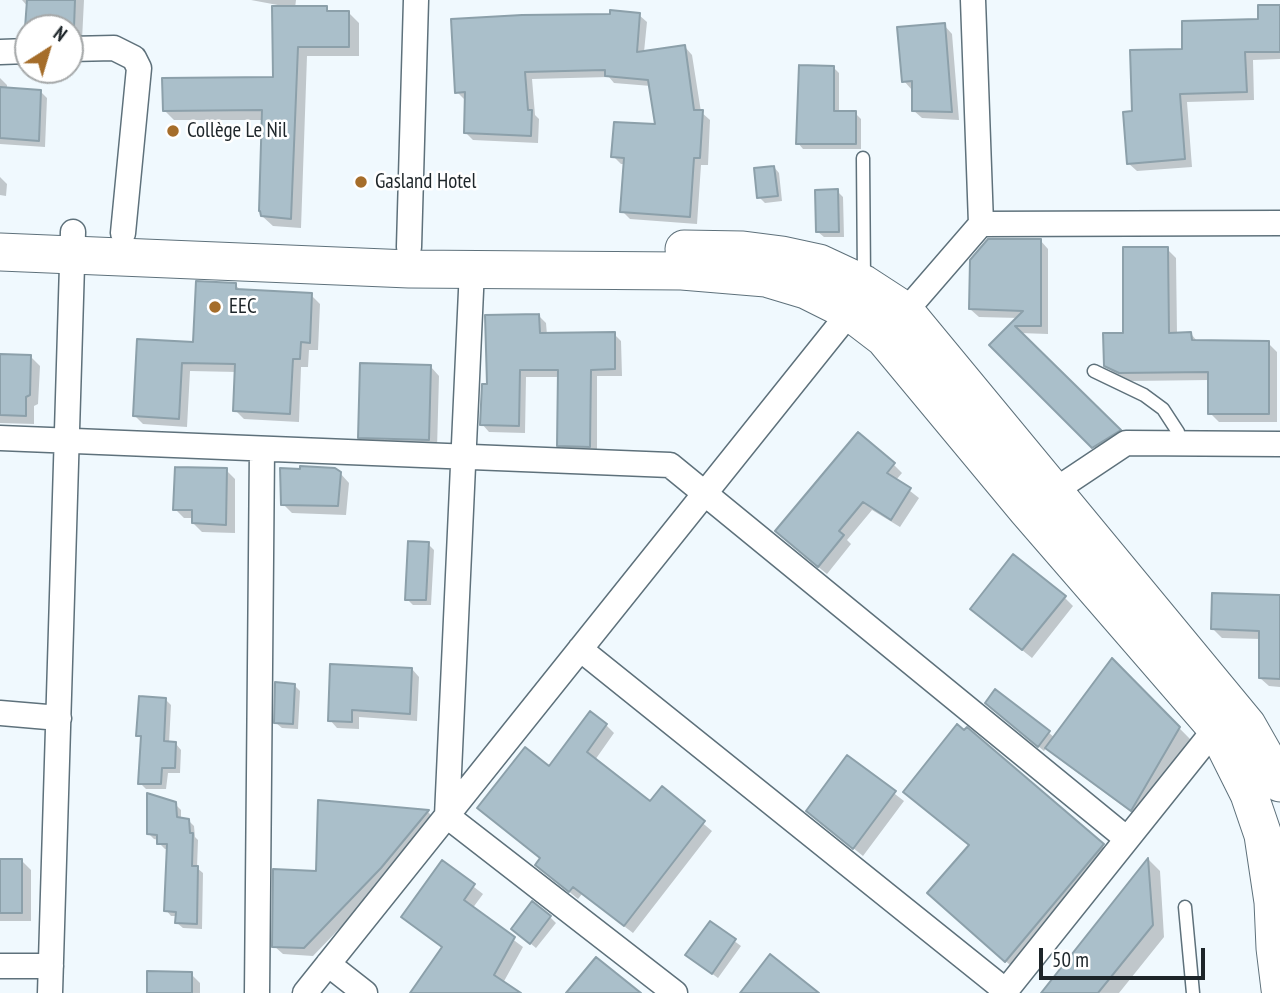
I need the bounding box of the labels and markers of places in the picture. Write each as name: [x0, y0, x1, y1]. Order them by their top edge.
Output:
place label: Collège Le Nil: [187, 118, 287, 144]
marker: Collège Le Nil: [165, 123, 181, 139]
place label: Gasland Hotel: [375, 169, 476, 195]
marker: Gasland Hotel: [353, 174, 369, 190]
place label: EEC: [229, 294, 257, 320]
marker: EEC: [207, 299, 223, 315]

